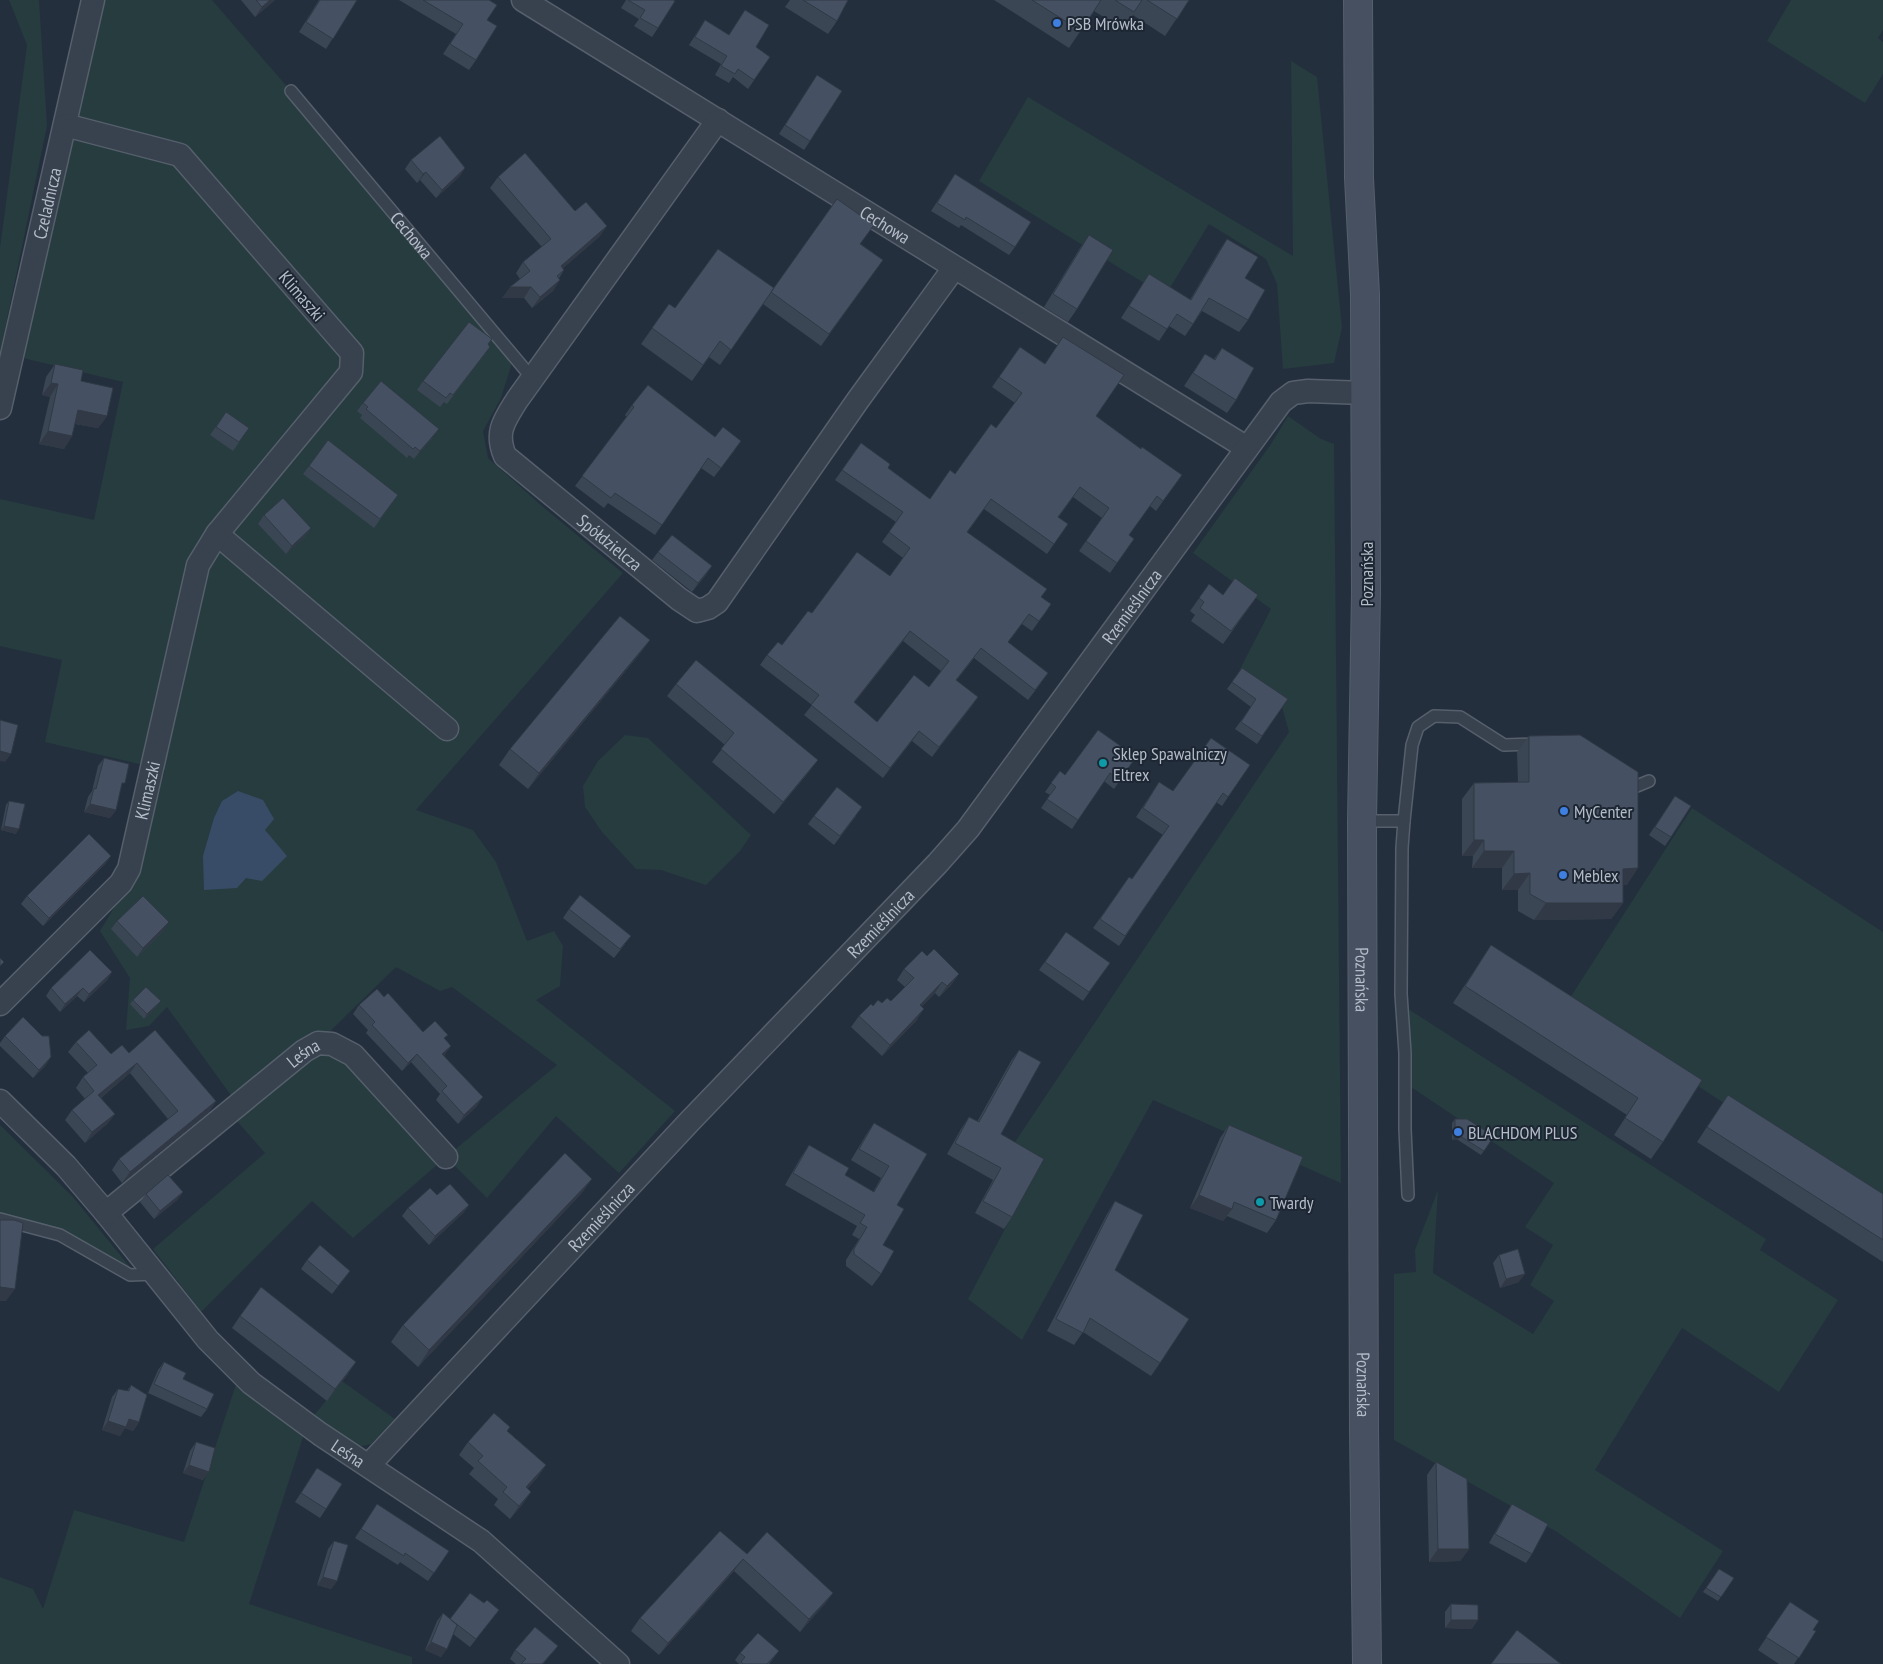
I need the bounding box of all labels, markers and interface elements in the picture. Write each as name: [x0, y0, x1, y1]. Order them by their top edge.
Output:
place label: PSB Mrówka: [1067, 12, 1144, 35]
marker: PSB Mrówka: [1051, 17, 1063, 29]
street label: Czeladnicza: [27, 165, 66, 241]
street label: Cechowa: [856, 200, 915, 248]
street label: Cechowa: [385, 207, 438, 263]
street label: Klimaszki: [274, 266, 330, 326]
street label: Spółdzielcza: [573, 509, 647, 576]
street label: Poznańska: [1355, 542, 1378, 606]
street label: Rzemieślnicza: [1096, 564, 1166, 648]
place label: Sklep Spawalniczy Eltrex: [1113, 742, 1227, 786]
marker: Sklep Spawalniczy Eltrex: [1097, 757, 1109, 769]
street label: Klimaszki: [129, 759, 165, 822]
place label: MyCenter: [1574, 800, 1633, 823]
marker: MyCenter: [1558, 805, 1570, 817]
place label: Meblex: [1573, 864, 1619, 887]
marker: Meblex: [1557, 869, 1569, 881]
street label: Rzemieślnicza: [842, 884, 919, 962]
street label: Poznańska: [1351, 947, 1374, 1012]
street label: Leśna: [282, 1033, 323, 1072]
place label: BLACHDOM PLUS: [1468, 1121, 1578, 1144]
marker: BLACHDOM PLUS: [1452, 1126, 1464, 1138]
street label: Rzemieślnicza: [563, 1177, 639, 1256]
place label: Twardy: [1270, 1191, 1314, 1214]
marker: Twardy: [1254, 1196, 1266, 1208]
street label: Poznańska: [1352, 1352, 1375, 1417]
street label: Leśna: [327, 1434, 370, 1472]

